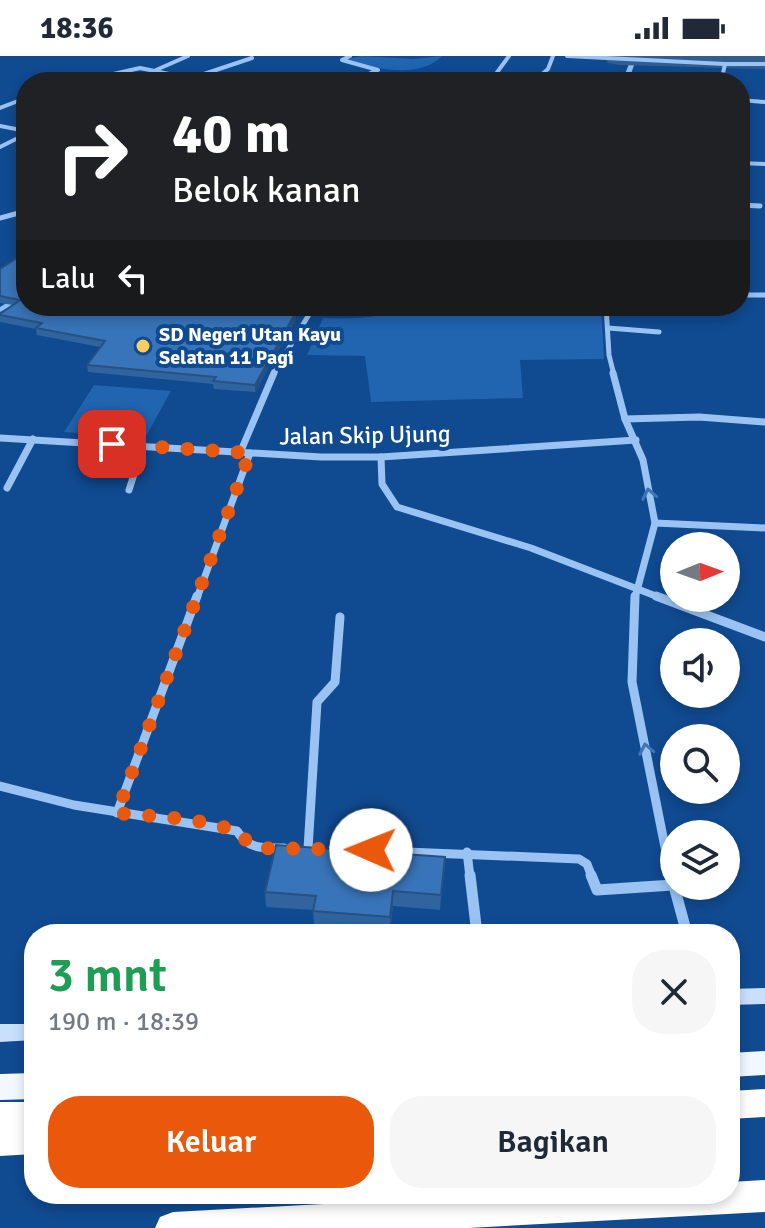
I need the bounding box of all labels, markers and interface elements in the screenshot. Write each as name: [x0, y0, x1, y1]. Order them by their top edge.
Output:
text: 18:36: [40, 10, 114, 47]
text: 40 m: [172, 99, 290, 168]
icon: right: [40, 104, 144, 208]
text: Belok kanan: [172, 168, 361, 213]
icon: left: [111, 256, 155, 300]
text: Lalu: [40, 260, 95, 297]
place label: SD Negeri Utan Kayu Selatan 11 Pagi: [159, 322, 341, 370]
marker: SD Negeri Utan Kayu Selatan 11 Pagi: [134, 337, 152, 355]
pin: [78, 410, 146, 478]
street label: Jalan Skip Ujung: [279, 419, 451, 451]
icon: arrive: [90, 422, 134, 466]
one-way arrow: [642, 487, 659, 500]
north arrow: [660, 532, 740, 612]
map controls: [660, 532, 740, 900]
button: sound: [660, 628, 740, 708]
button: search: [660, 724, 740, 804]
one-way arrow: [638, 742, 655, 755]
position arrow: [329, 808, 413, 892]
button: layers: [660, 820, 740, 900]
text: 3 mnt: [48, 946, 167, 1005]
button: close: [632, 950, 716, 1034]
text: 190 m · 18:39: [48, 1006, 199, 1038]
button: Keluar: [48, 1096, 374, 1188]
button: Bagikan: [390, 1096, 716, 1188]

